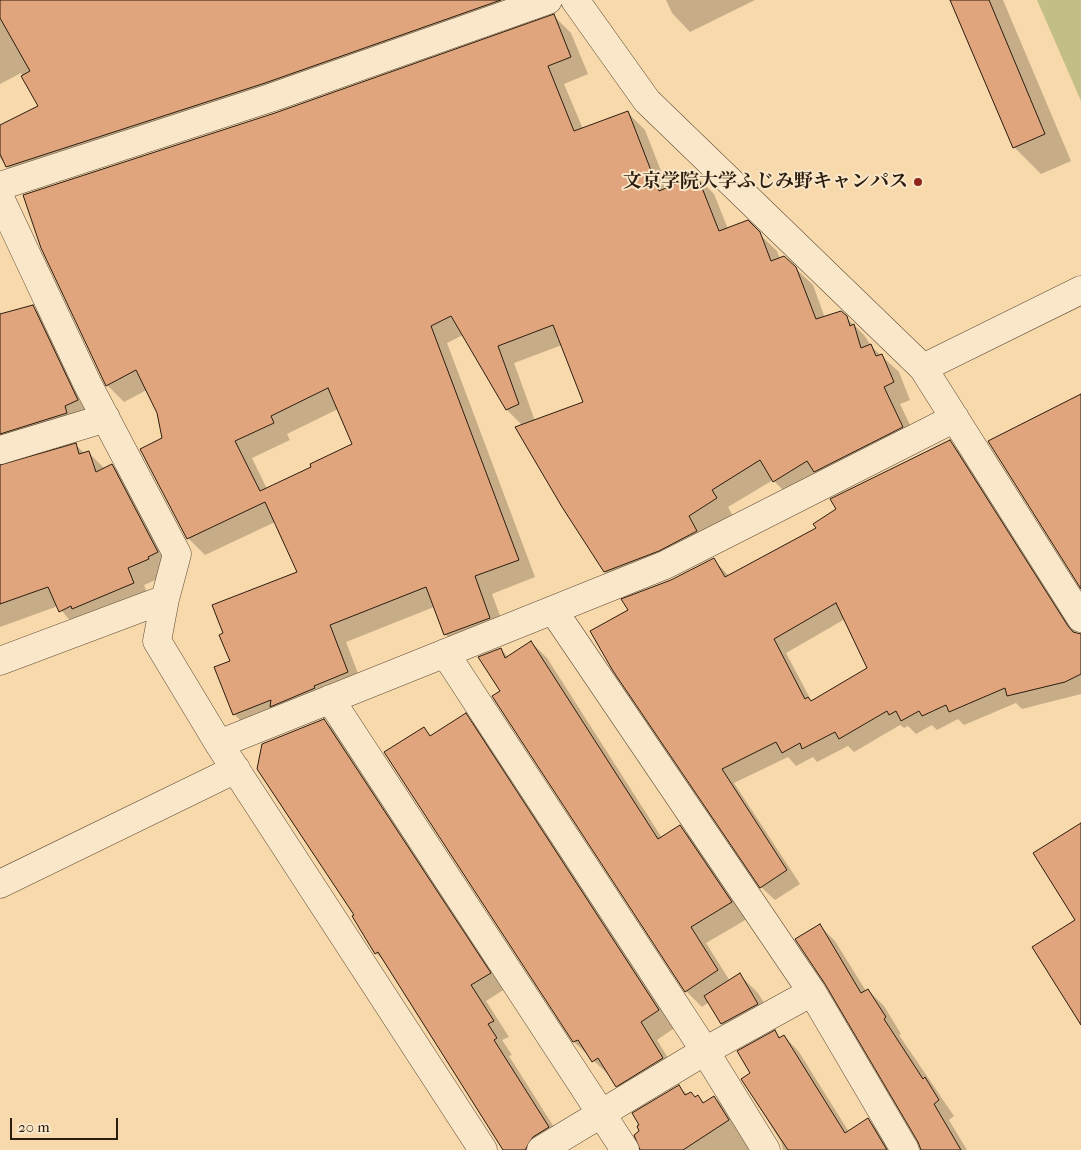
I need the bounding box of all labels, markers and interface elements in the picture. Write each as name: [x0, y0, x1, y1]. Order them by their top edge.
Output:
place label: 文京学院大学ふじみ野キャンパス: [623, 171, 908, 193]
marker: 文京学院大学ふじみ野キャンパス: [912, 176, 924, 188]
scale bar: [12, 1108, 120, 1140]
text: 20 m: [18, 1118, 50, 1136]

